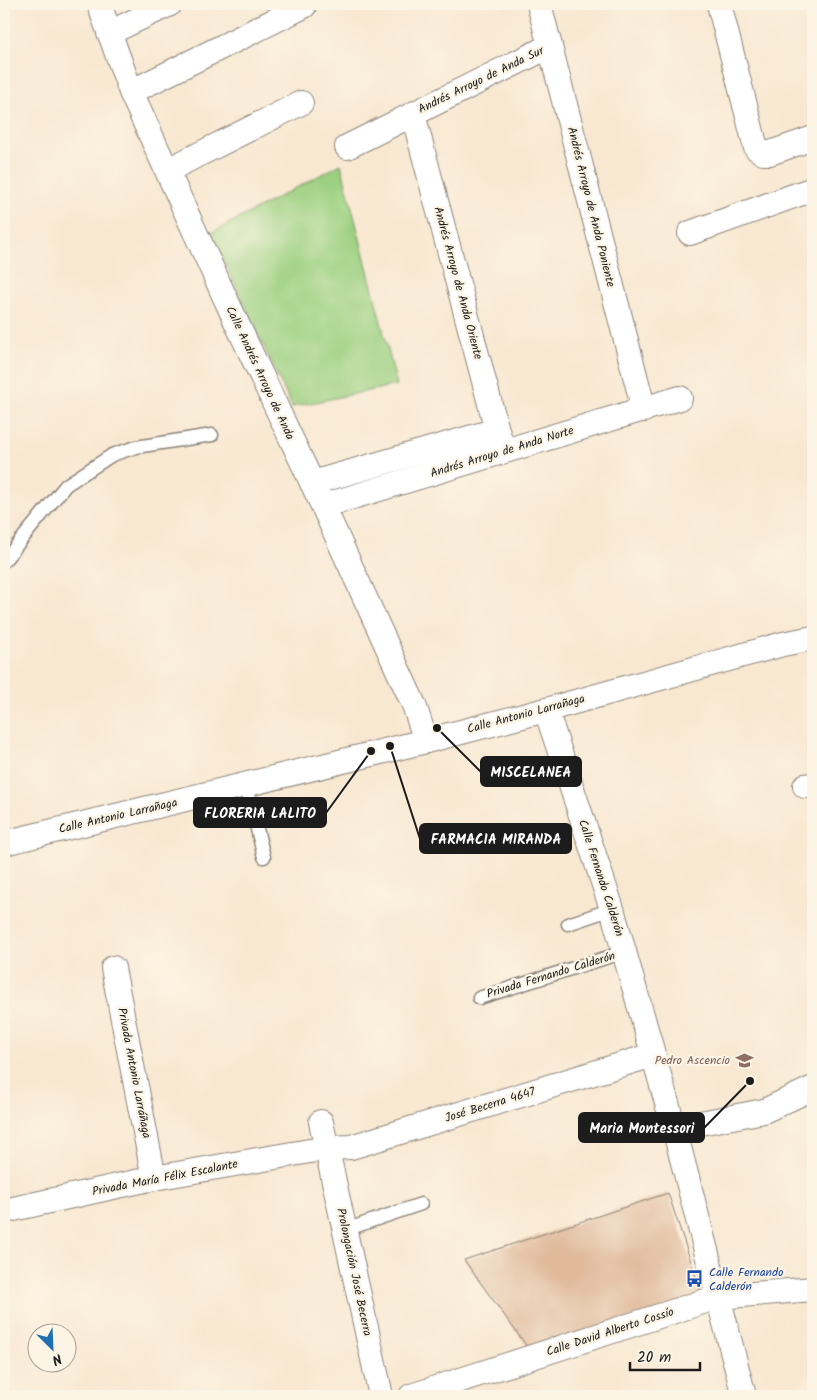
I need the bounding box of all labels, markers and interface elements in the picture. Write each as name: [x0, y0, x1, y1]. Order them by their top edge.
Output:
street label: Andrés Arroyo de Anda Sur: [415, 41, 548, 119]
street label: Andrés Arroyo de Anda Poniente: [562, 125, 620, 290]
street label: Andrés Arroyo de Anda Oriente: [428, 204, 488, 362]
street label: Calle Andrés Arroyo de Anda: [221, 303, 300, 443]
street label: Andrés Arroyo de Anda Norte: [428, 421, 577, 483]
street label: Calle Antonio Larrañaga: [465, 689, 587, 739]
callout: MISCELANEA: [481, 757, 581, 786]
text: MISCELANEA: [491, 762, 572, 784]
street label: Calle Antonio Larrañaga: [57, 793, 180, 839]
callout: FLORERIA LALITO: [194, 798, 326, 827]
text: FLORERIA LALITO: [204, 803, 316, 825]
street label: Calle Fernando Calderón: [573, 817, 629, 939]
callout: FARMACIA MIRANDA: [420, 824, 571, 853]
text: FARMACIA MIRANDA: [431, 829, 561, 851]
street label: Privada Fernando Calderón: [484, 946, 618, 1004]
street label: Privada Antonio Larráñaga: [112, 1006, 156, 1140]
school or university icon: Pedro Ascencio: [734, 1050, 754, 1070]
place label: Pedro Ascencio: [655, 1051, 730, 1070]
street label: José Becerra 4647: [442, 1082, 538, 1128]
callout: Maria Montessori: [579, 1113, 704, 1142]
text: Maria Montessori: [590, 1118, 695, 1140]
street label: Privada María Félix Escalante: [90, 1154, 240, 1201]
street label: Prolongación José Becerra: [331, 1206, 377, 1338]
place label: Calle Fernando Calderón: [709, 1263, 783, 1296]
bus stop icon: Calle Fernando Calderón: [685, 1269, 705, 1289]
street label: Calle David Alberto Cossío: [544, 1302, 676, 1362]
north arrow: [28, 1322, 78, 1372]
scale bar: [630, 1340, 700, 1372]
text: 20 m: [637, 1346, 671, 1370]
text: N: [48, 1347, 65, 1371]

